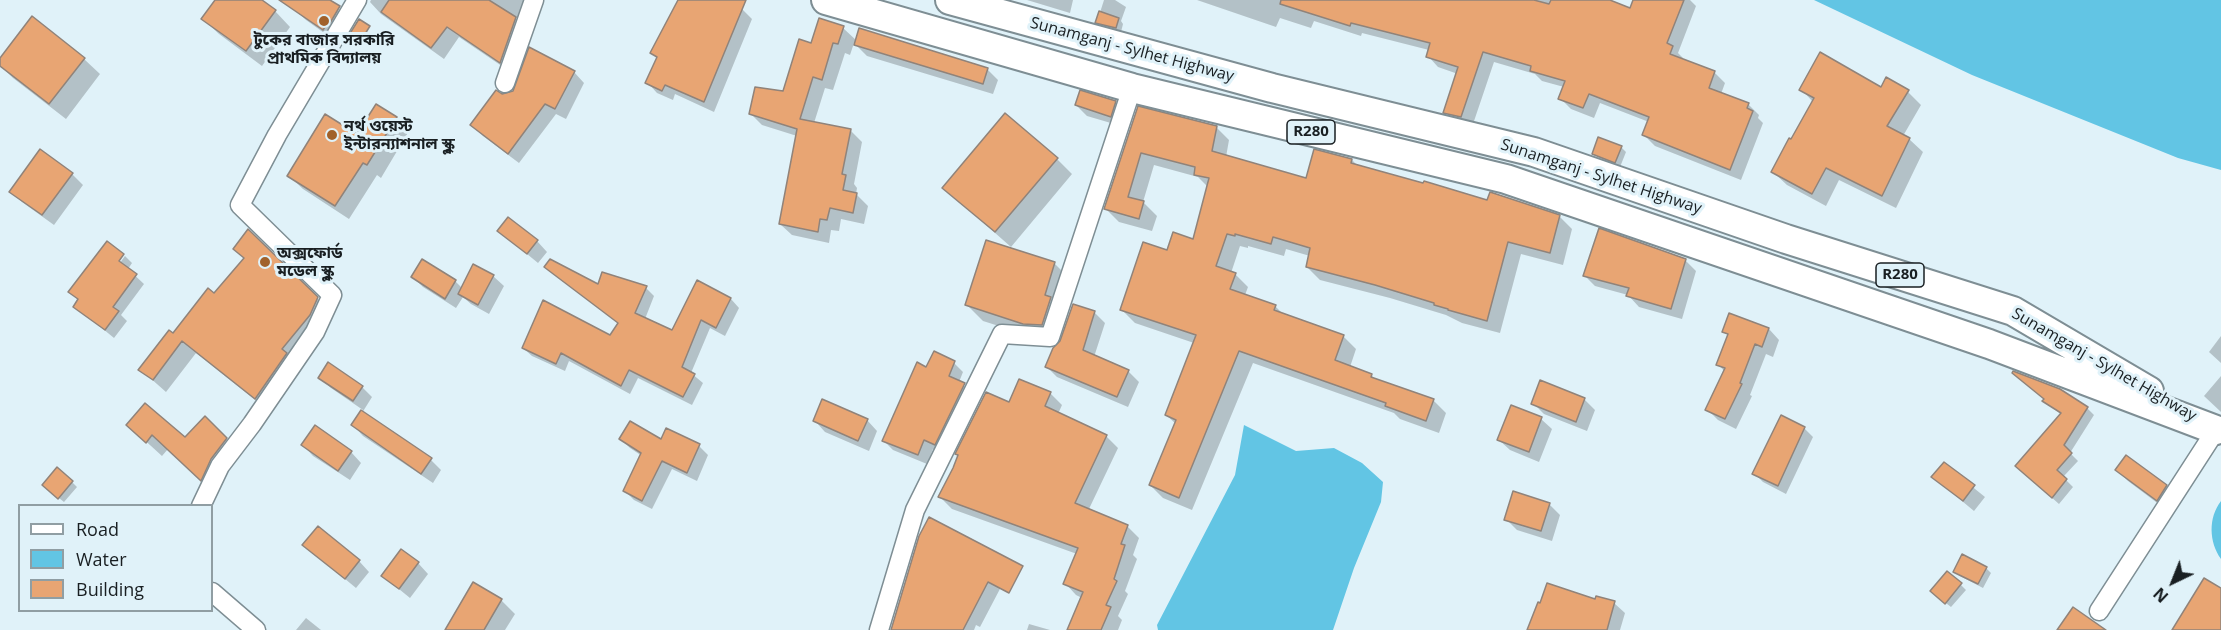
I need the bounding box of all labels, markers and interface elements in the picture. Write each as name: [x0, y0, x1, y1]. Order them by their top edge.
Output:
marker: টুকের বাজার সরকারি প্রাথমিক বিদ্যালয়: [317, 14, 331, 28]
street label: Sunamganj - Sylhet Highway: [1028, 14, 1236, 86]
place label: টুকের বাজার সরকারি প্রাথমিক বিদ্যালয়: [254, 30, 394, 68]
place label: নর্থ ওয়েস্ট ইন্টারন্যাশনাল স্কুল: [344, 116, 455, 154]
road number: R280: [1287, 120, 1335, 144]
marker: নর্থ ওয়েস্ট ইন্টারন্যাশনাল স্কুল: [325, 128, 339, 142]
street label: Sunamganj - Sylhet Highway: [1498, 135, 1704, 219]
place label: অক্সফোর্ড মডেল স্কুল: [277, 243, 343, 281]
marker: অক্সফোর্ড মডেল স্কুল: [258, 255, 272, 269]
road number: R280: [1876, 263, 1924, 287]
street label: Sunamganj - Sylhet Highway: [2008, 304, 2200, 426]
legend: [18, 504, 213, 612]
text: Road: [76, 517, 119, 541]
text: Water: [76, 547, 127, 571]
north arrow: [2143, 552, 2203, 612]
text: Building: [76, 577, 144, 601]
text: N: [2148, 583, 2173, 608]

